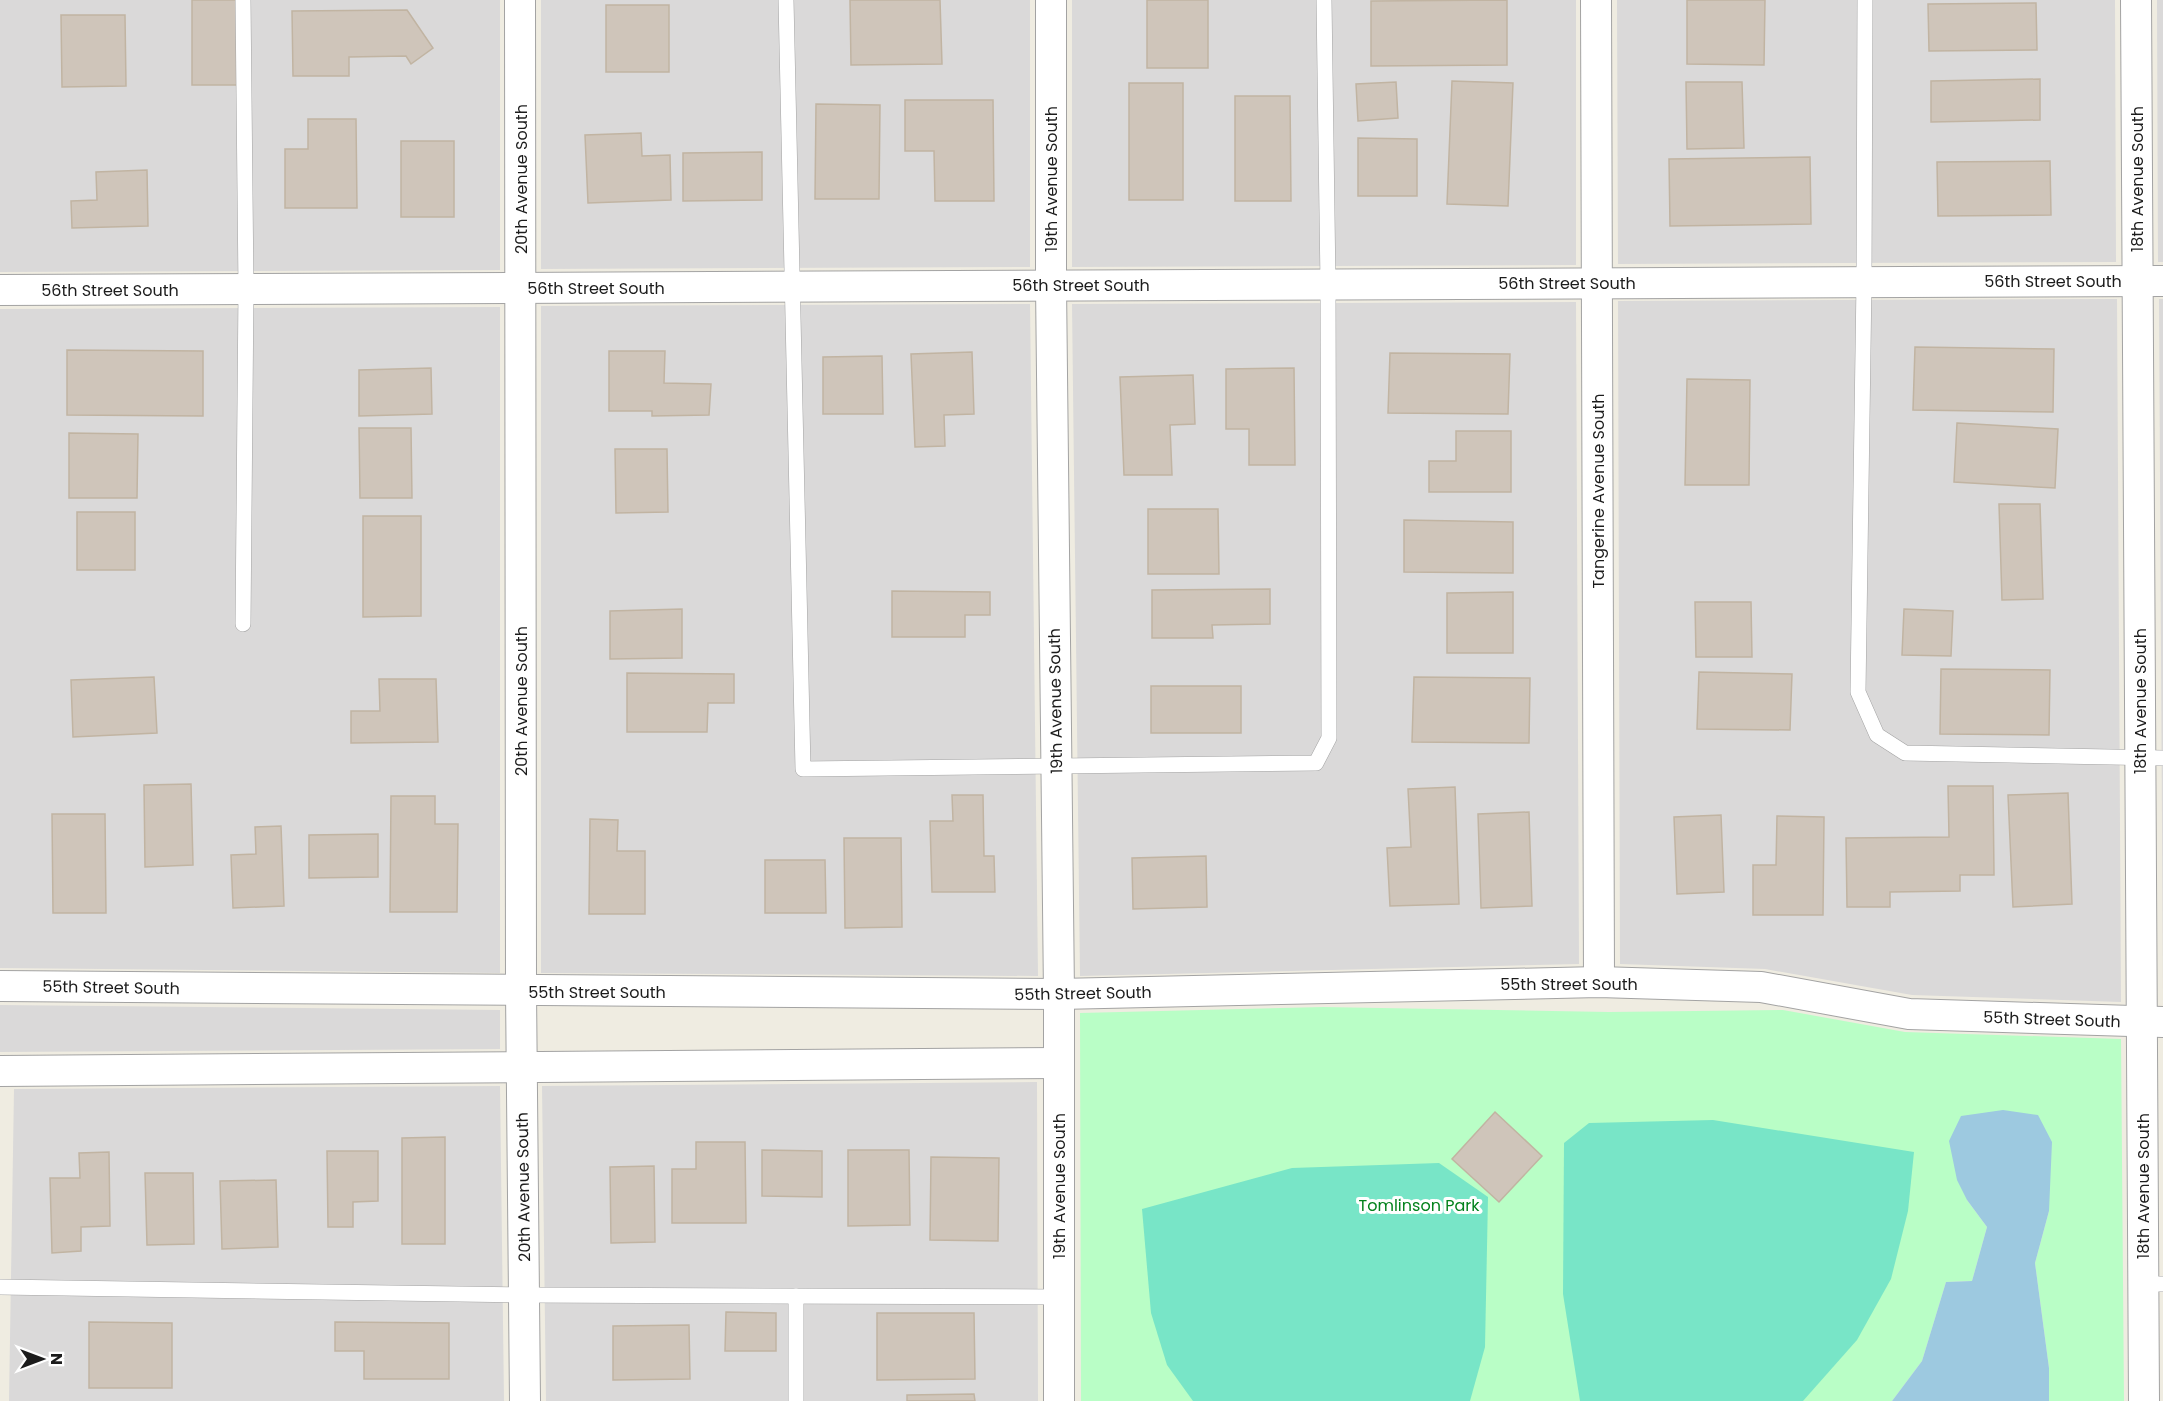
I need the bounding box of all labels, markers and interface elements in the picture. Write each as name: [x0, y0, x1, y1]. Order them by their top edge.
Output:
street label: 20th Avenue South: [510, 104, 533, 254]
street label: 19th Avenue South: [1040, 106, 1063, 252]
street label: 18th Avenue South: [2126, 106, 2149, 252]
street label: 56th Street South: [1984, 270, 2122, 293]
street label: 56th Street South: [1498, 272, 1636, 295]
street label: 56th Street South: [1012, 274, 1150, 297]
street label: 56th Street South: [527, 277, 665, 300]
street label: 56th Street South: [41, 279, 179, 302]
street label: Tangerine Avenue South: [1587, 393, 1610, 589]
street label: 20th Avenue South: [510, 626, 533, 776]
street label: 19th Avenue South: [1043, 628, 1068, 774]
street label: 18th Avenue South: [2129, 628, 2152, 774]
street label: 55th Street South: [1500, 973, 1638, 996]
street label: 55th Street South: [42, 975, 180, 1000]
street label: 55th Street South: [528, 981, 666, 1004]
street label: 55th Street South: [1014, 981, 1152, 1006]
street label: 55th Street South: [1983, 1006, 2121, 1033]
street label: 20th Avenue South: [511, 1112, 536, 1262]
street label: 19th Avenue South: [1048, 1113, 1071, 1259]
street label: 18th Avenue South: [2132, 1113, 2155, 1259]
park label: Tomlinson Park: [1359, 1194, 1480, 1217]
north arrow: [12, 1329, 72, 1389]
text: N: [45, 1353, 68, 1365]

